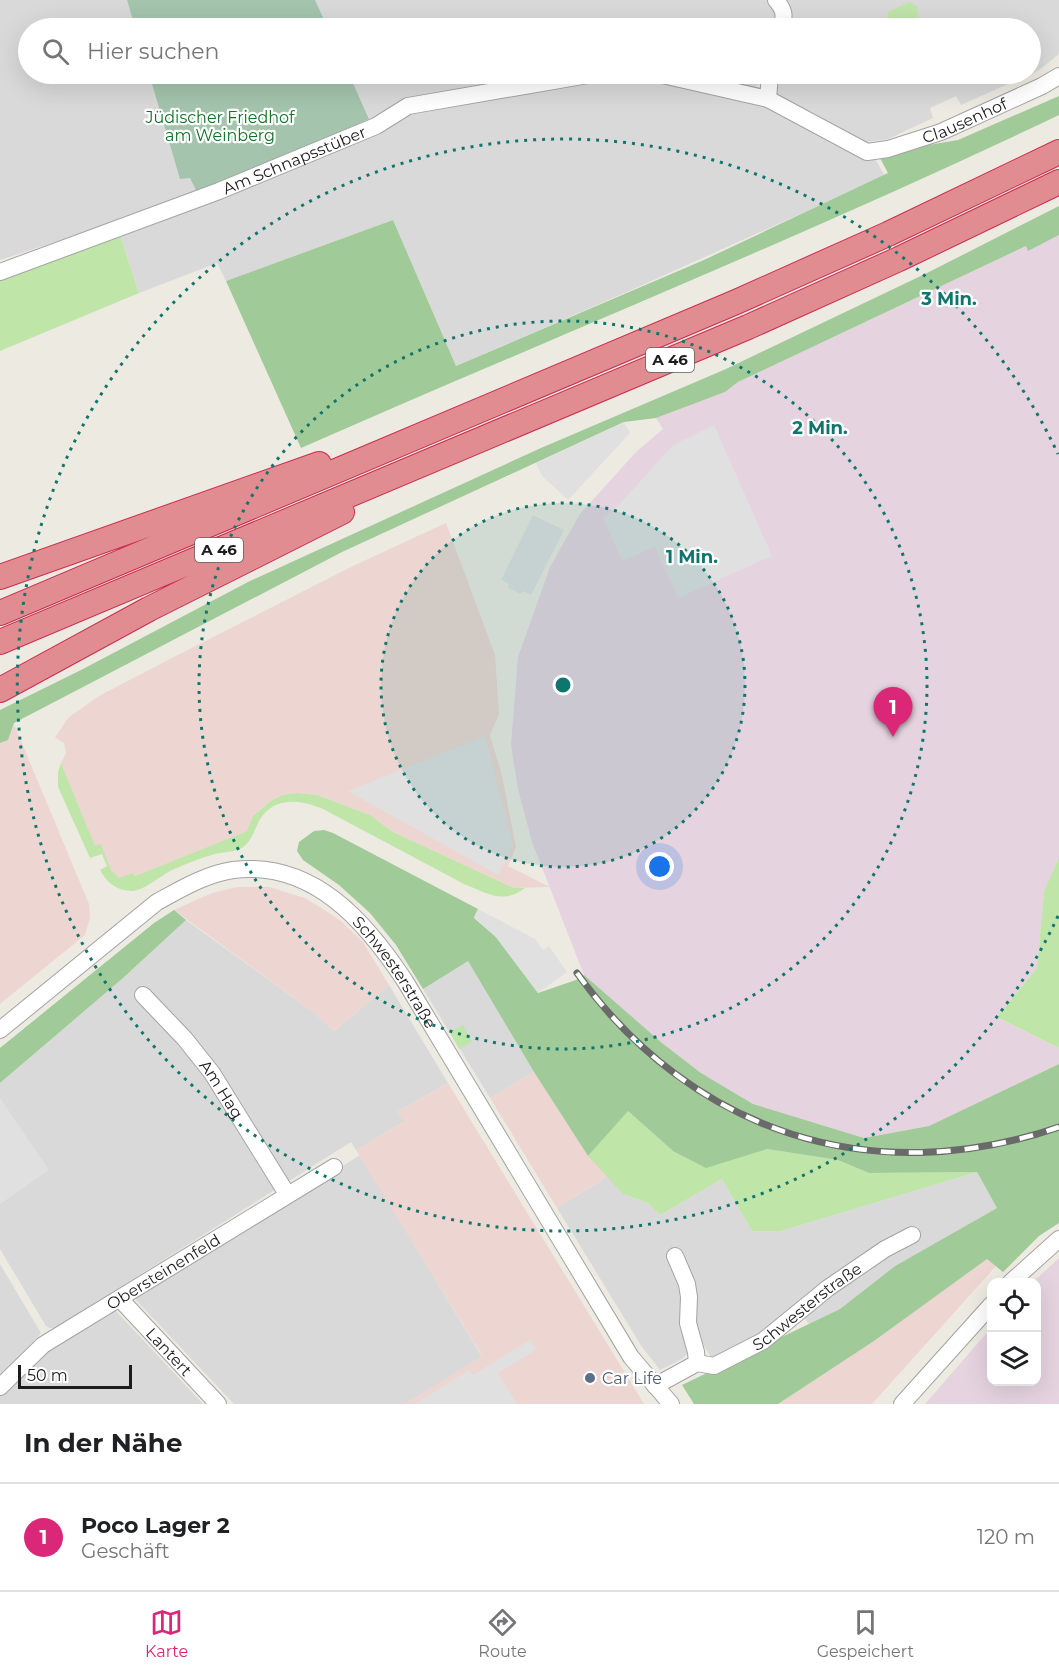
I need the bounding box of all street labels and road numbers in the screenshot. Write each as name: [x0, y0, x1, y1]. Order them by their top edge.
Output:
street label: Clausenhof: [920, 94, 1011, 147]
street label: Am Schnapsstüber: [220, 122, 369, 198]
road number: A 46: [646, 348, 694, 372]
road number: A 46: [195, 538, 243, 562]
street label: Schwesterstraße: [349, 912, 440, 1032]
street label: Am Hag: [195, 1056, 247, 1122]
street label: Obersteinenfeld: [103, 1230, 224, 1314]
street label: Schwesterstraße: [749, 1259, 865, 1355]
street label: Lantert: [142, 1324, 196, 1380]

